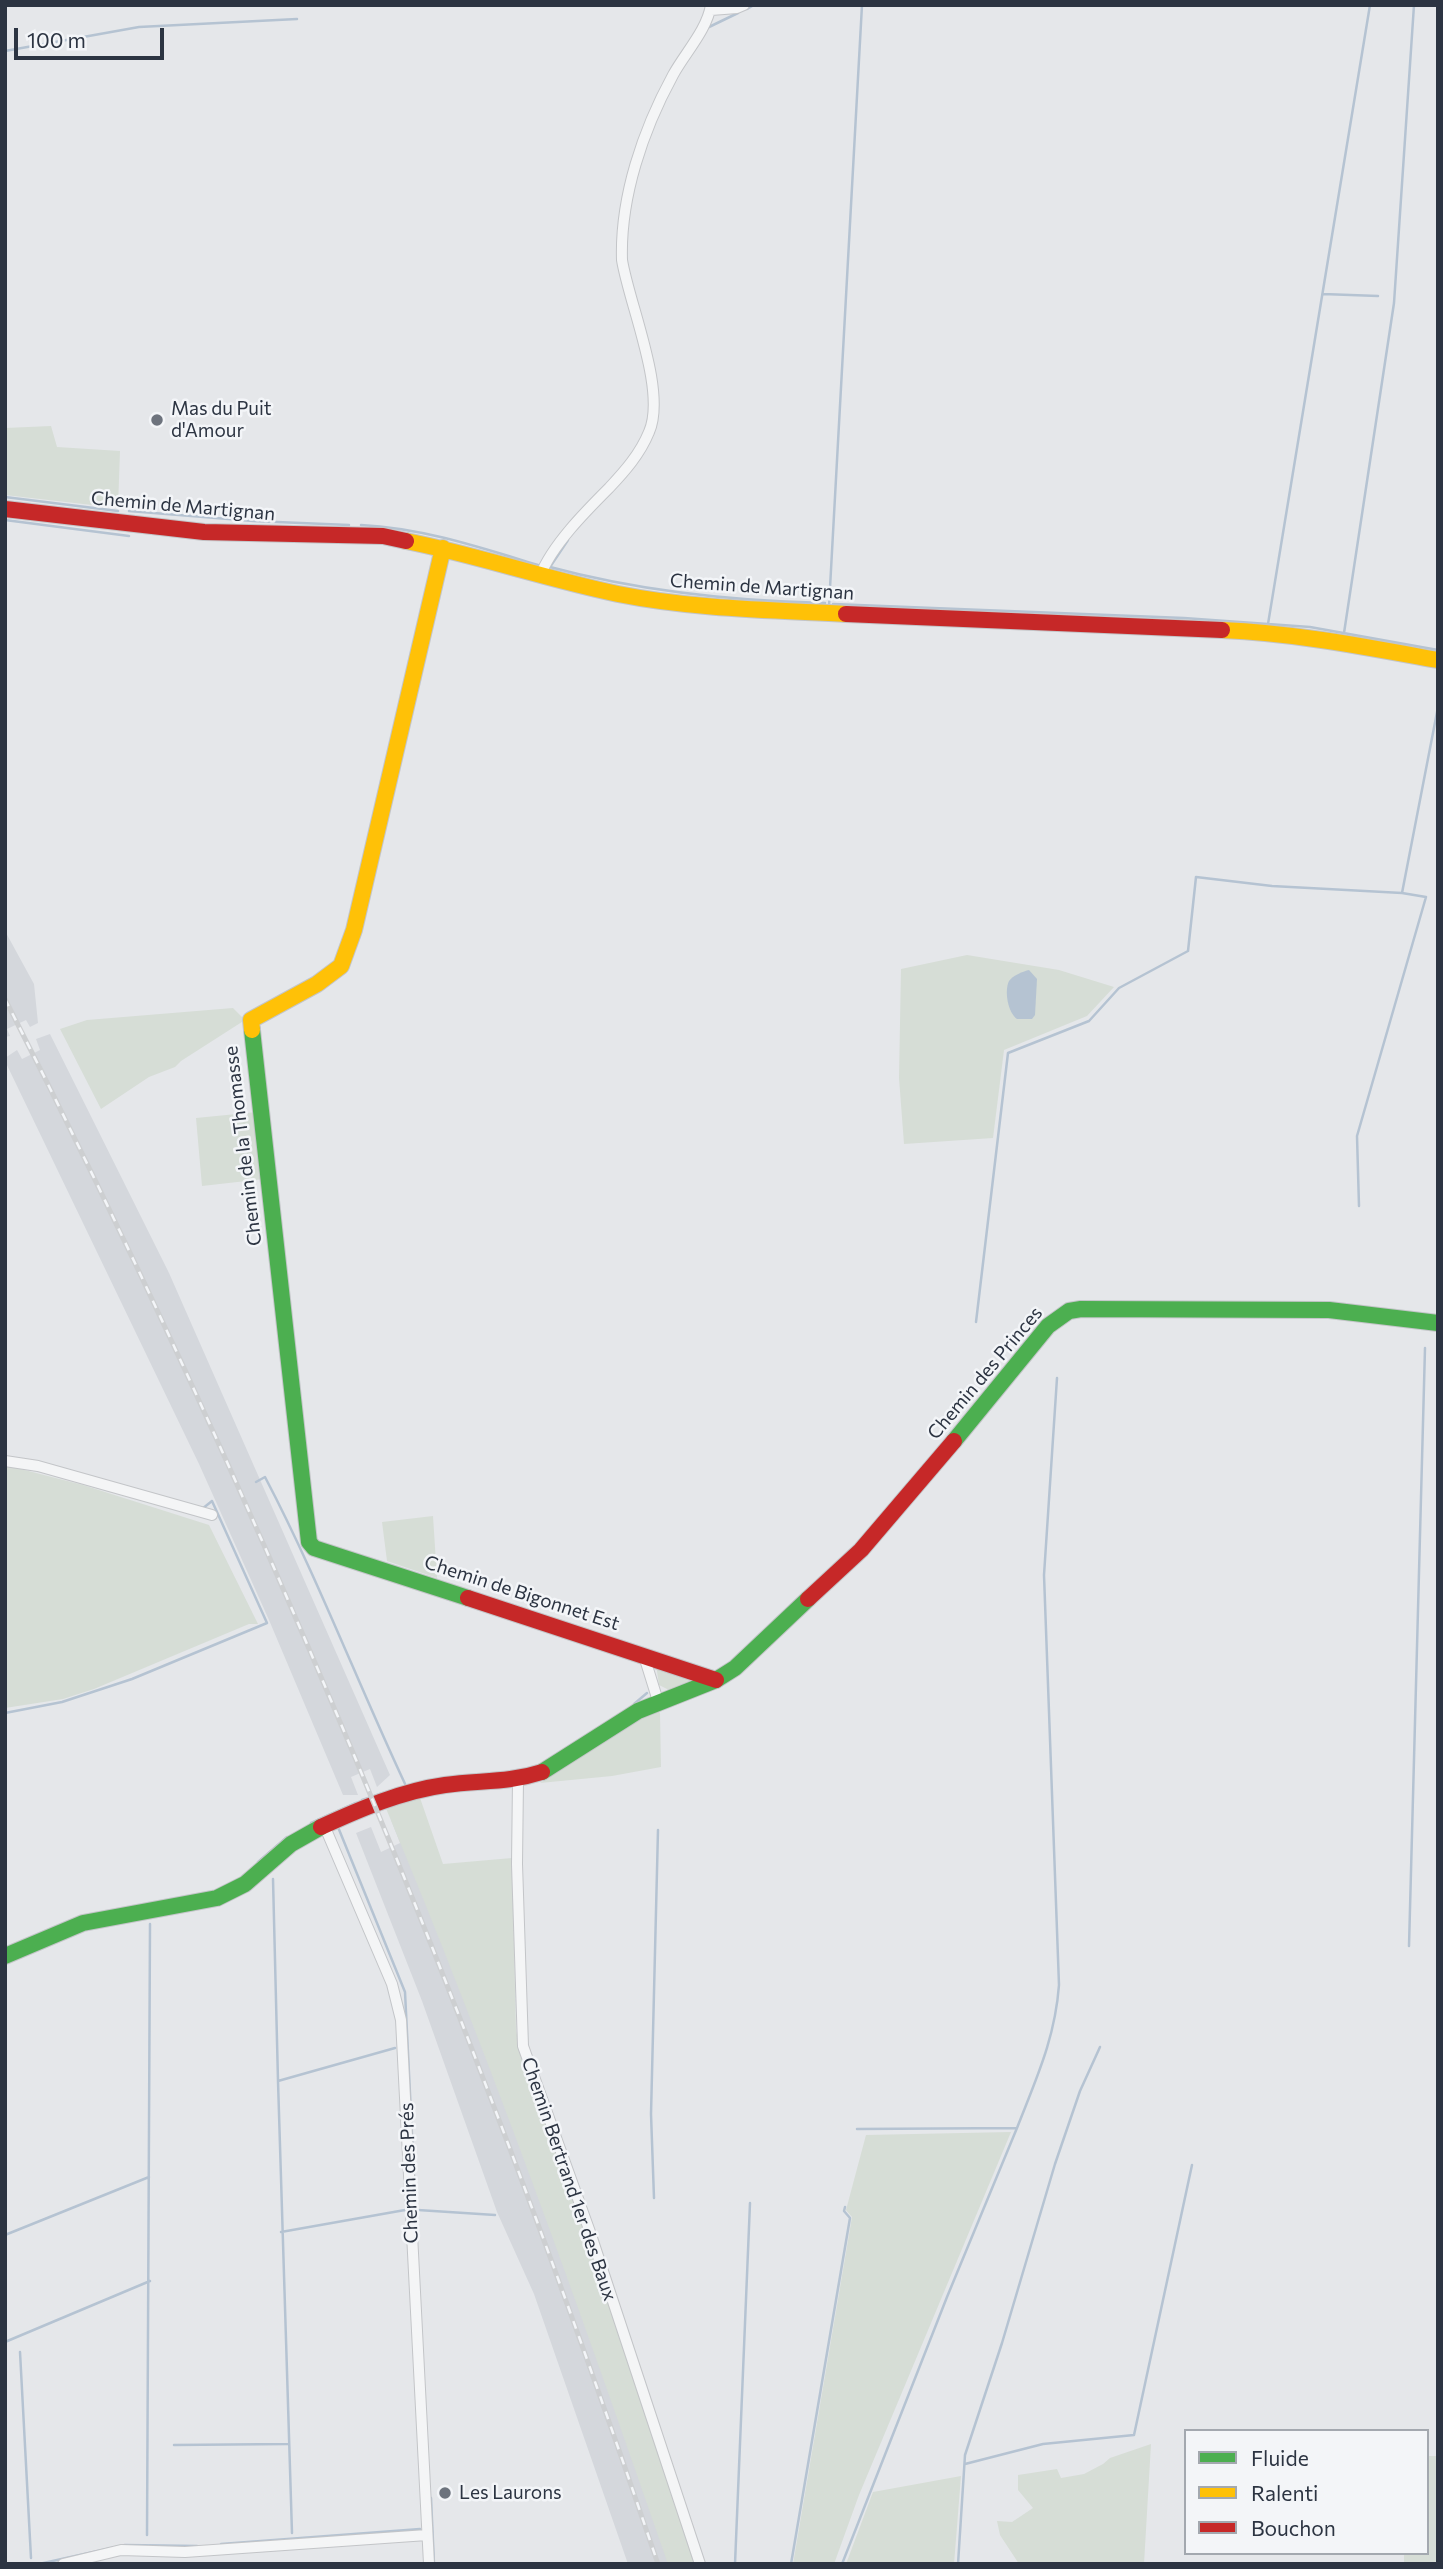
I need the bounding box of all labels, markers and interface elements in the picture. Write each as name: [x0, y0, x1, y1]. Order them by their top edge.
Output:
scale bar: [18, 14, 168, 58]
text: 100 m: [27, 27, 86, 52]
place label: Mas du Puit d'Amour: [171, 398, 272, 442]
marker: Mas du Puit d'Amour: [149, 412, 165, 428]
street label: Chemin de Martignan: [90, 487, 276, 525]
street label: Chemin de Martignan: [669, 569, 855, 605]
street label: Chemin de la Thomasse: [219, 1045, 267, 1247]
street label: Chemin des Princes: [923, 1302, 1047, 1444]
street label: Chemin de Bigonnet Est: [422, 1551, 622, 1635]
street label: Chemin Bertrand 1er des Baux: [517, 2054, 621, 2304]
street label: Chemin des Prés: [395, 2102, 423, 2244]
legend: [1184, 2429, 1429, 2555]
text: Fluide: [1251, 2445, 1309, 2470]
text: Ralenti: [1251, 2480, 1318, 2505]
place label: Les Laurons: [459, 2482, 562, 2504]
marker: Les Laurons: [437, 2485, 453, 2501]
text: Bouchon: [1251, 2515, 1336, 2540]

